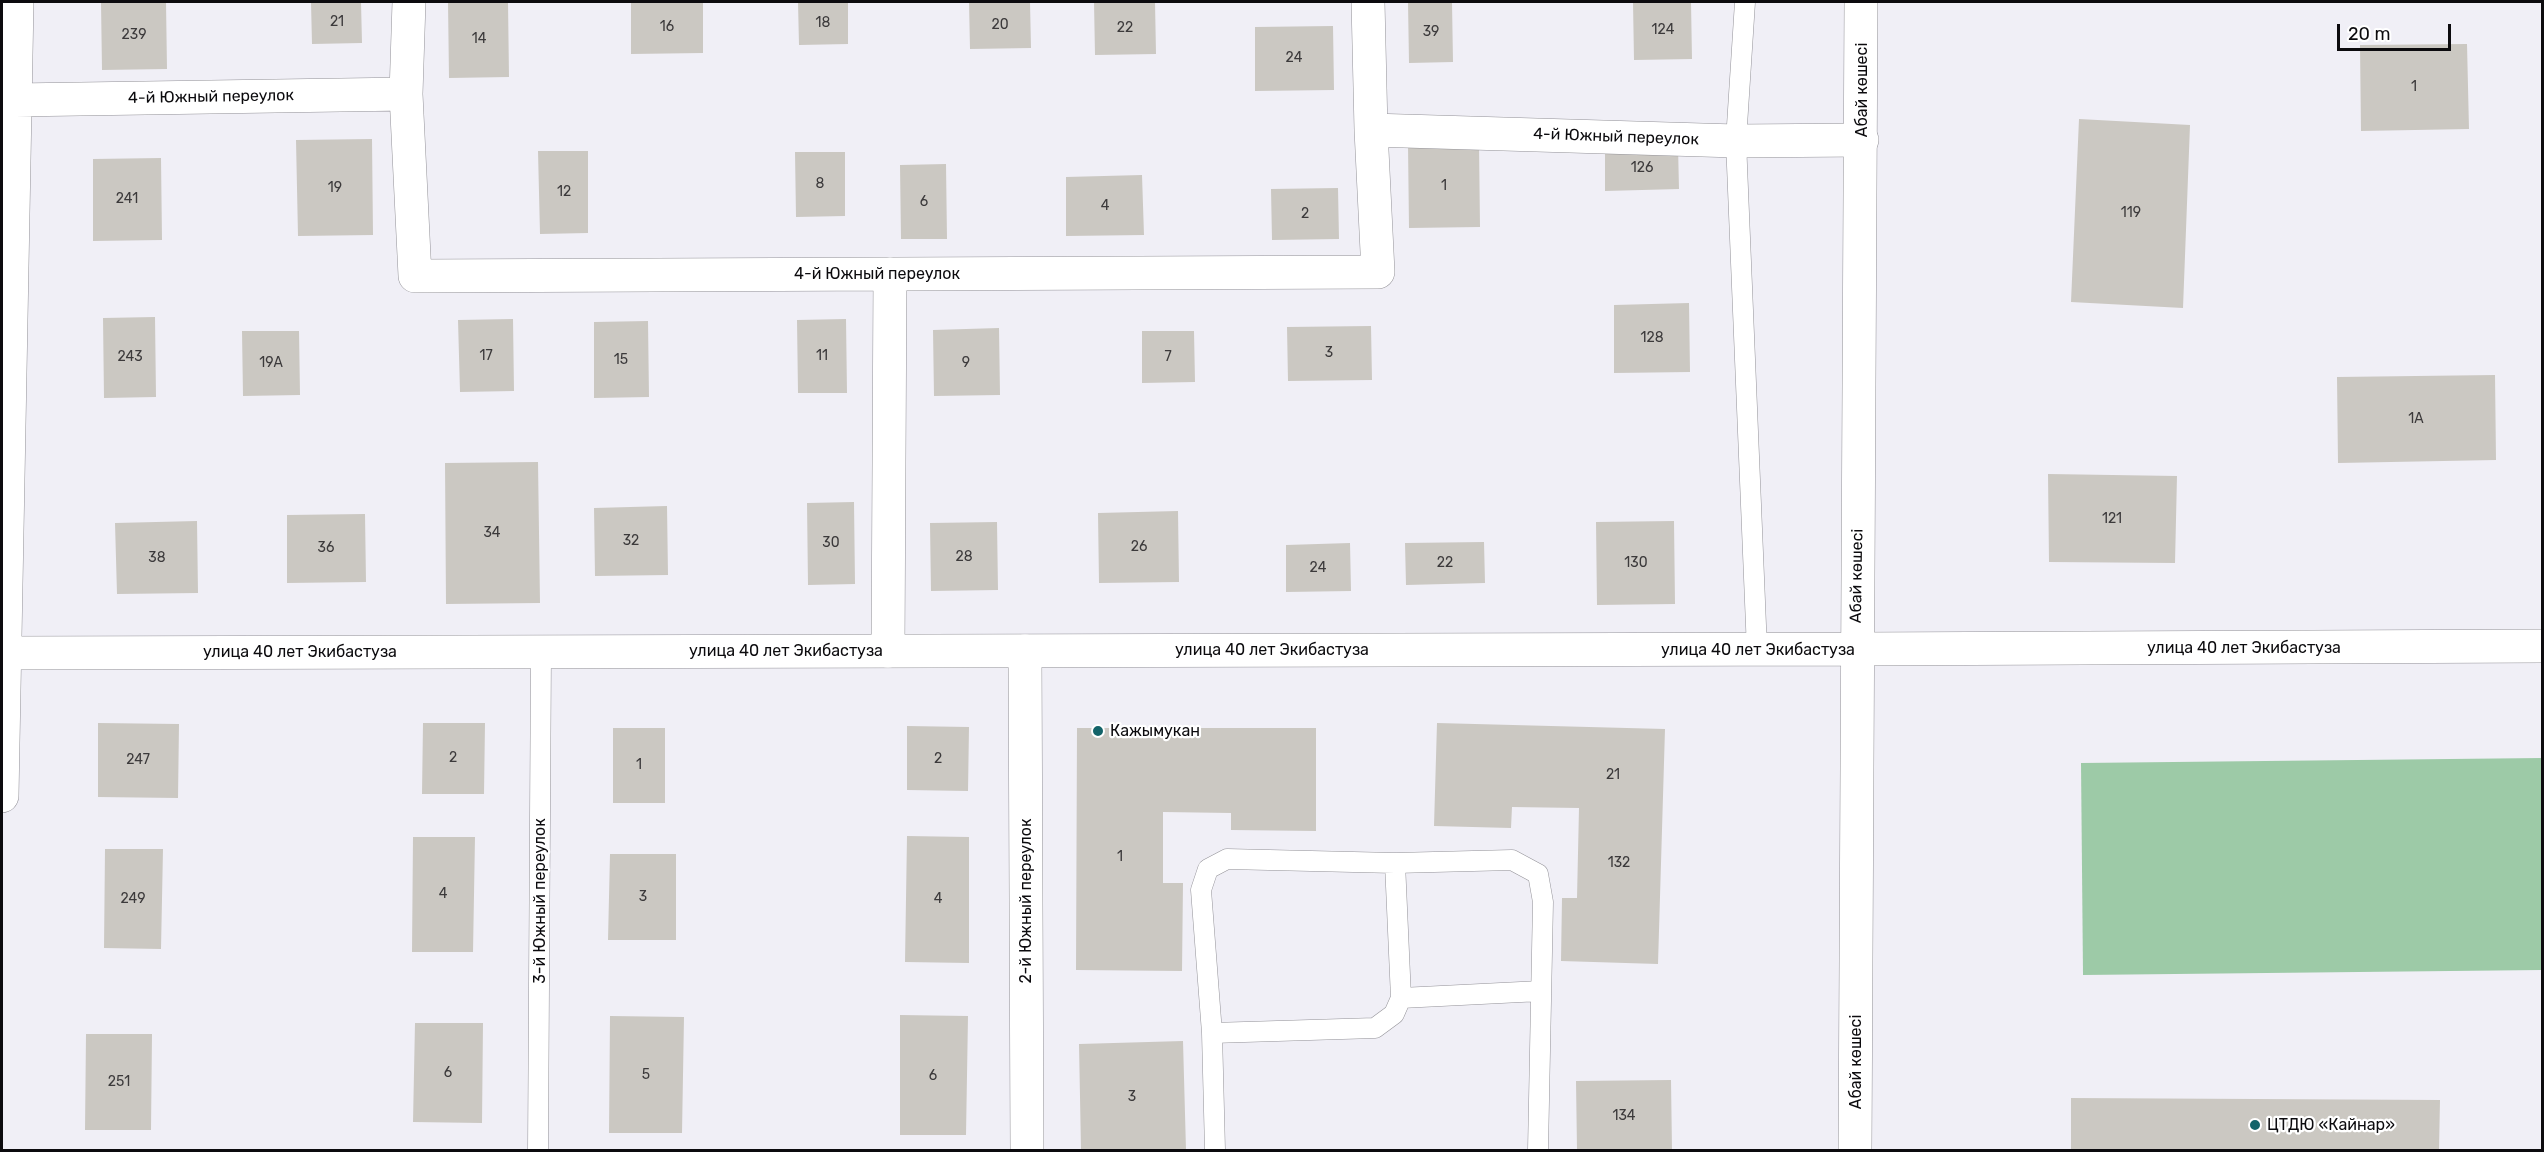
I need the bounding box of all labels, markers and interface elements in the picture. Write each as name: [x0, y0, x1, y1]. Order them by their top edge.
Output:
scale bar: [2340, 12, 2454, 50]
house number: 21: [330, 14, 344, 30]
house number: 18: [816, 15, 830, 31]
house number: 20: [991, 17, 1009, 33]
house number: 16: [660, 19, 674, 35]
house number: 22: [1117, 20, 1133, 36]
house number: 124: [1652, 22, 1674, 38]
text: 20 m: [2348, 23, 2390, 45]
house number: 39: [1423, 24, 1439, 40]
house number: 239: [122, 27, 146, 43]
house number: 14: [472, 31, 486, 47]
street label: Абай көшесі: [1852, 43, 1872, 137]
house number: 24: [1286, 50, 1302, 66]
house number: 1: [2411, 79, 2417, 95]
street label: 4-й Южный переулок: [128, 86, 294, 108]
street label: 4-й Южный переулок: [1533, 125, 1699, 149]
house number: 126: [1631, 160, 1653, 176]
house number: 8: [816, 176, 824, 192]
house number: 1: [1441, 178, 1447, 194]
house number: 19: [328, 180, 342, 196]
house number: 12: [557, 184, 571, 200]
house number: 241: [116, 191, 138, 207]
house number: 6: [920, 194, 928, 210]
house number: 4: [1101, 198, 1109, 214]
house number: 119: [2121, 205, 2141, 221]
house number: 2: [1301, 206, 1309, 222]
street label: 4-й Южный переулок: [794, 264, 960, 284]
house number: 128: [1640, 330, 1664, 346]
house number: 3: [1325, 345, 1333, 361]
house number: 17: [479, 348, 493, 364]
house number: 11: [816, 348, 828, 364]
house number: 243: [117, 349, 143, 365]
house number: 7: [1164, 349, 1172, 365]
house number: 15: [614, 352, 628, 368]
house number: 19А: [259, 355, 283, 371]
house number: 9: [962, 355, 970, 371]
house number: 1А: [2408, 411, 2424, 427]
house number: 121: [2102, 511, 2122, 527]
house number: 34: [483, 525, 501, 541]
street label: Абай көшесі: [1847, 529, 1867, 623]
house number: 32: [623, 533, 639, 549]
house number: 30: [822, 535, 840, 551]
house number: 26: [1131, 539, 1147, 555]
house number: 36: [318, 540, 334, 556]
house number: 28: [955, 549, 973, 565]
house number: 38: [148, 550, 166, 566]
house number: 22: [1437, 555, 1453, 571]
house number: 130: [1624, 555, 1648, 571]
house number: 24: [1310, 560, 1326, 576]
street label: улица 40 лет Экибастуза: [2147, 638, 2341, 658]
street label: улица 40 лет Экибастуза: [1175, 640, 1369, 660]
street label: улица 40 лет Экибастуза: [1661, 640, 1855, 660]
street label: улица 40 лет Экибастуза: [689, 641, 883, 661]
street label: улица 40 лет Экибастуза: [203, 642, 397, 662]
place label: Кажымукан: [1110, 721, 1200, 741]
marker: Кажымукан: [1091, 724, 1105, 738]
house number: 2: [449, 750, 457, 766]
house number: 2: [934, 751, 942, 767]
house number: 247: [126, 752, 150, 768]
house number: 1: [636, 757, 642, 773]
house number: 21: [1606, 767, 1620, 783]
street label: 3-й Южный переулок: [530, 818, 550, 984]
street label: 2-й Южный переулок: [1016, 818, 1036, 984]
house number: 1: [1117, 849, 1123, 865]
house number: 132: [1608, 855, 1630, 871]
house number: 4: [439, 886, 447, 902]
house number: 3: [639, 889, 647, 905]
house number: 249: [121, 891, 145, 907]
house number: 4: [934, 891, 942, 907]
street label: Абай көшесі: [1846, 1015, 1866, 1109]
house number: 6: [444, 1065, 452, 1081]
house number: 5: [642, 1067, 650, 1083]
house number: 6: [929, 1068, 937, 1084]
house number: 251: [108, 1074, 130, 1090]
house number: 3: [1128, 1089, 1136, 1105]
house number: 134: [1612, 1108, 1636, 1124]
place label: ЦТДЮ «Кайнар»: [2267, 1115, 2395, 1135]
marker: ЦТДЮ «Кайнар»: [2248, 1118, 2262, 1132]

